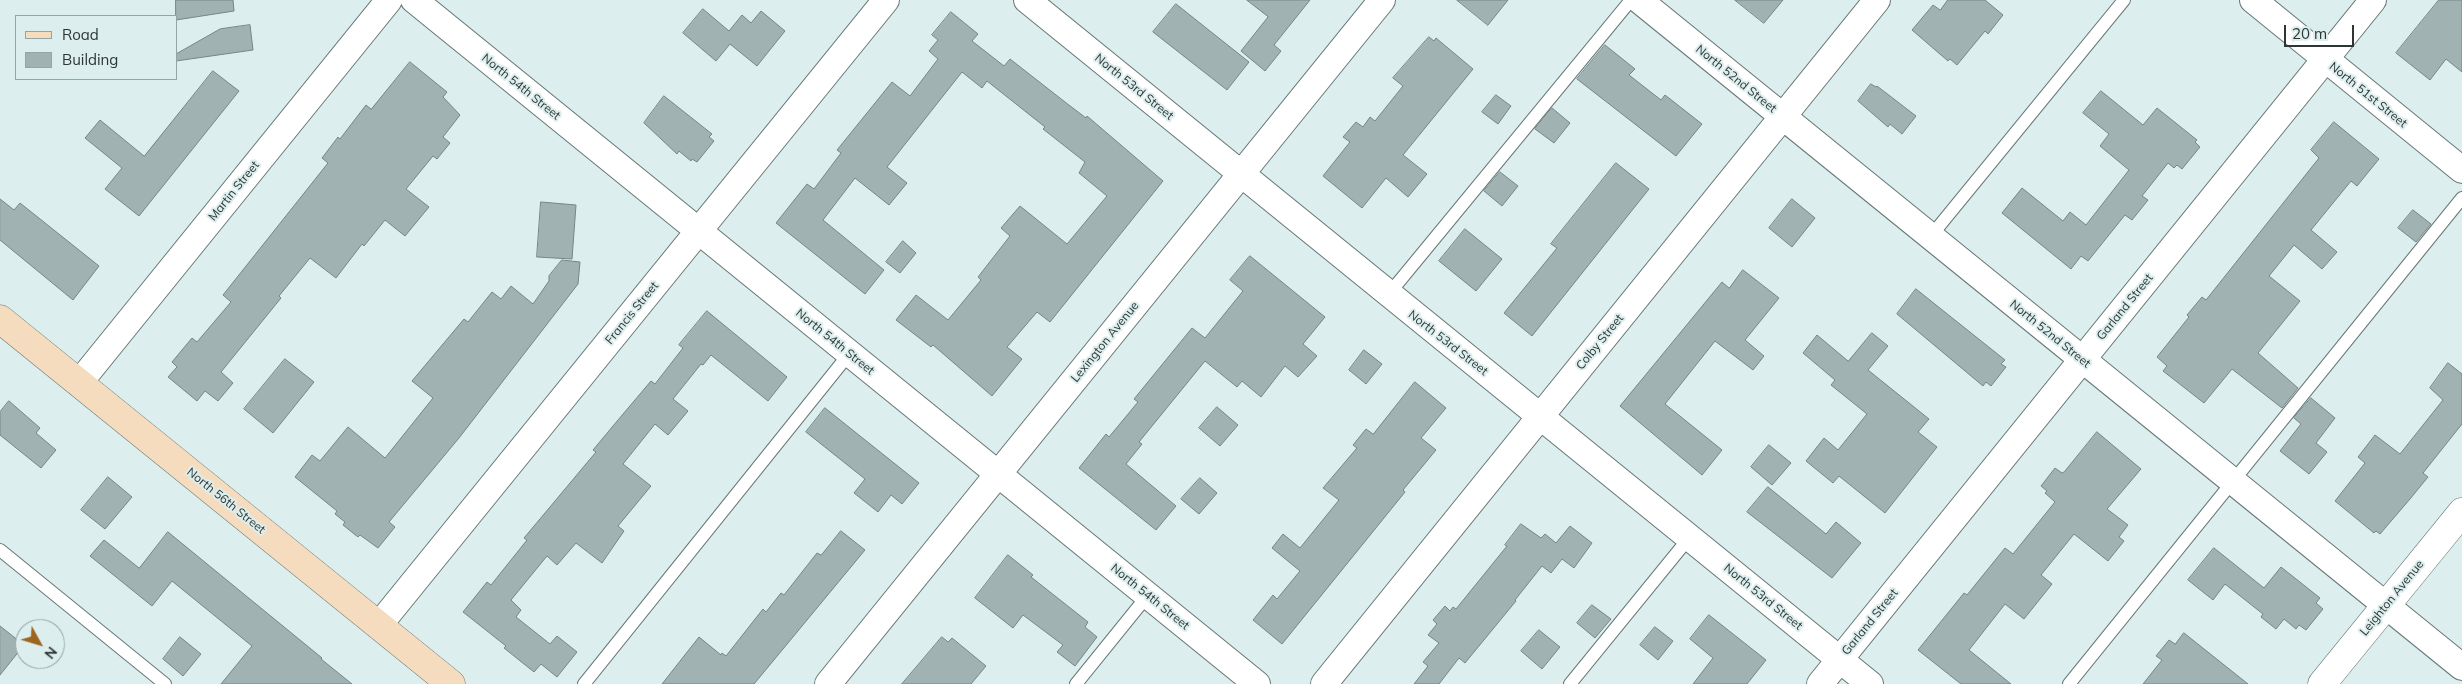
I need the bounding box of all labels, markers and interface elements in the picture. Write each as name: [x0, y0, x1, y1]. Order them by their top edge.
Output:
legend: [15, 15, 178, 80]
scale bar: [2287, 15, 2357, 47]
text: 20 m: [2292, 24, 2327, 43]
text: Road: [62, 25, 99, 44]
street label: North 52nd Street: [1693, 42, 1779, 116]
text: Building: [62, 50, 118, 69]
street label: North 54th Street: [479, 51, 563, 123]
street label: North 53rd Street: [1092, 51, 1176, 123]
street label: North 51st Street: [2326, 59, 2410, 131]
street label: Martin Street: [206, 158, 262, 224]
street label: Garland Street: [2094, 271, 2156, 343]
street label: Francis Street: [602, 279, 662, 347]
street label: North 52nd Street: [2007, 297, 2093, 371]
street label: Lexington Avenue: [1068, 299, 1142, 385]
street label: North 54th Street: [793, 306, 877, 378]
street label: North 53rd Street: [1405, 307, 1491, 379]
street label: Colby Street: [1573, 311, 1627, 373]
street label: North 56th Street: [184, 465, 268, 537]
street label: Leighton Avenue: [2357, 557, 2427, 639]
street label: North 54th Street: [1108, 561, 1192, 633]
street label: North 53rd Street: [1721, 561, 1805, 633]
street label: Garland Street: [1839, 586, 1901, 658]
north arrow: [15, 619, 65, 669]
text: N: [41, 643, 61, 663]

